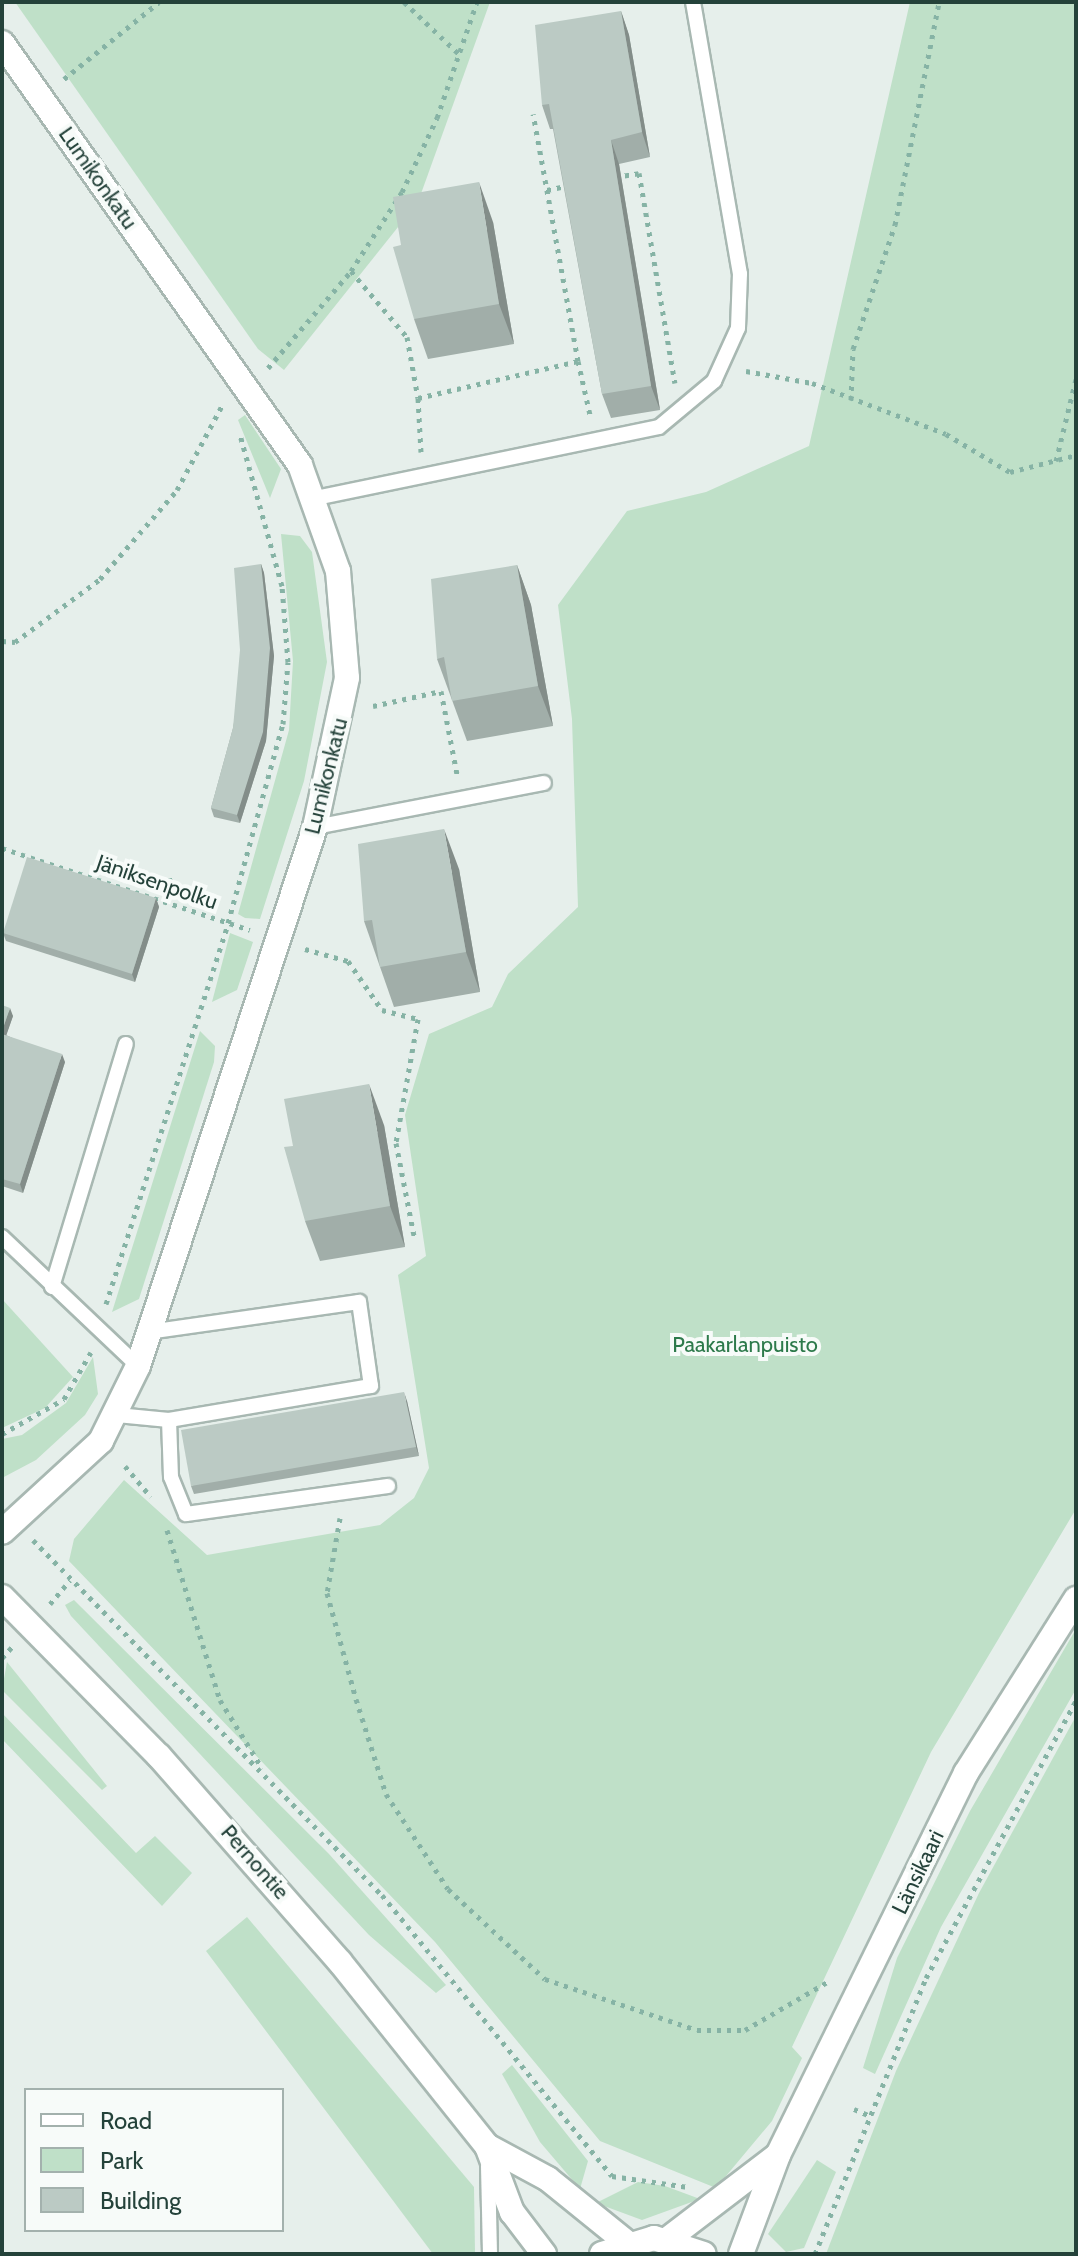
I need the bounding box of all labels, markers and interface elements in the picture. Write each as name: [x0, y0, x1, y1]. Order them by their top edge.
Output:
street label: Lumikonkatu: [53, 122, 143, 234]
street label: Lumikonkatu: [299, 715, 353, 837]
street label: Jäniksenpolku: [93, 849, 221, 915]
park label: Paakarlanpuisto: [672, 1332, 818, 1358]
street label: Pernontie: [215, 1819, 295, 1905]
street label: Länsikaari: [886, 1826, 950, 1918]
legend: [24, 2088, 284, 2232]
text: Road: [100, 2106, 152, 2135]
text: Park: [100, 2146, 143, 2175]
text: Building: [100, 2186, 181, 2215]

